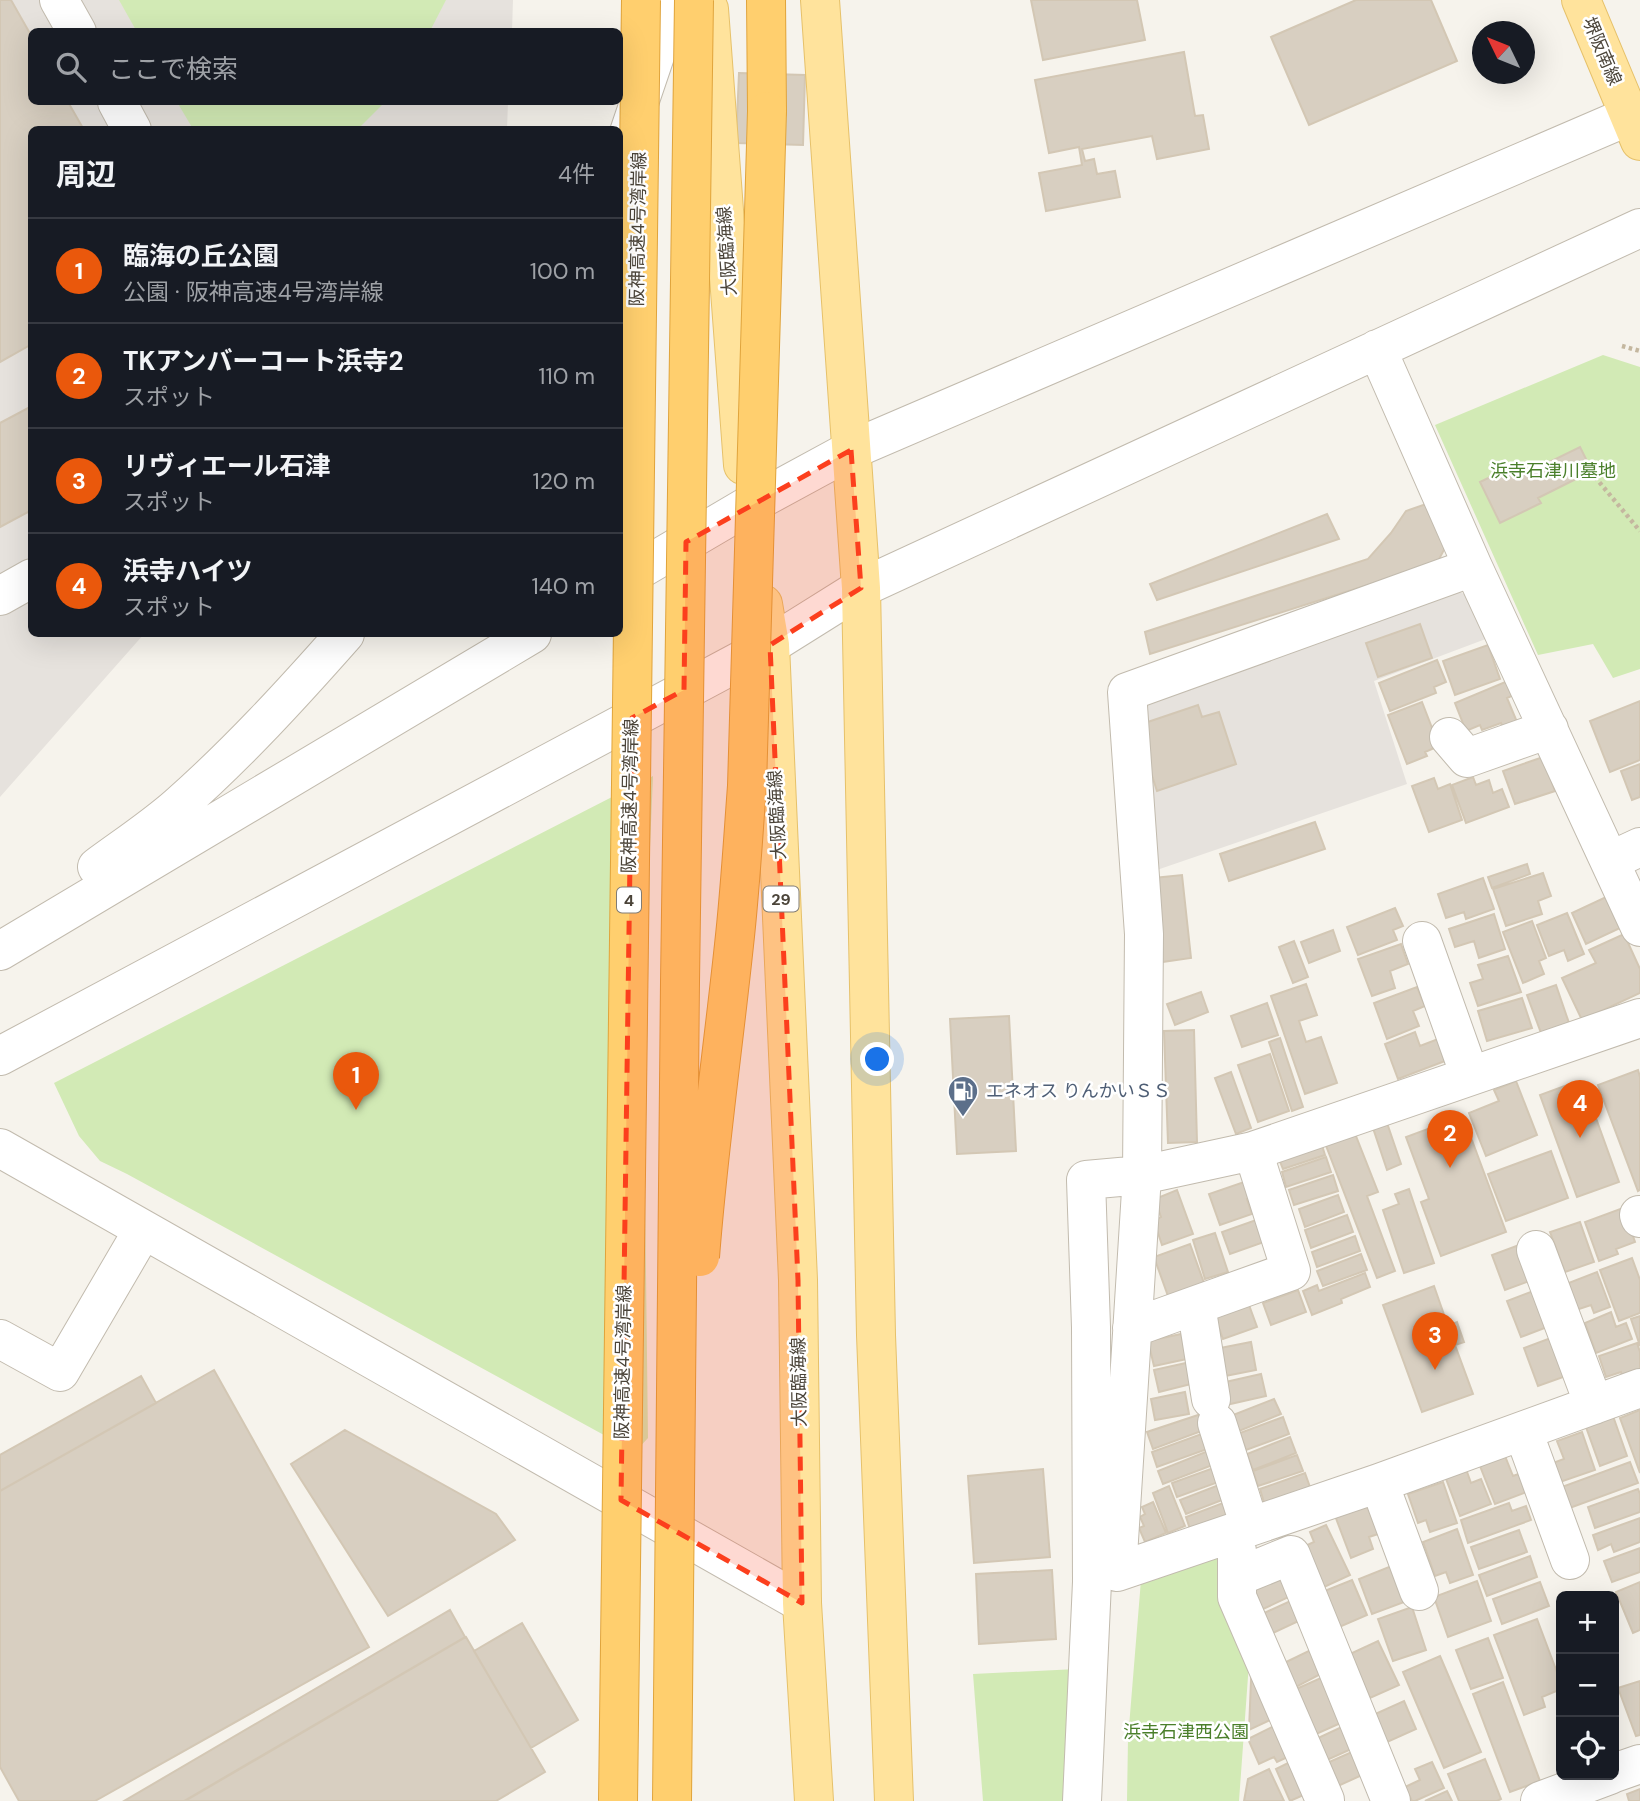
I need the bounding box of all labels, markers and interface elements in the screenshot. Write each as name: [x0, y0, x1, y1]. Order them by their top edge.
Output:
street label: 堺阪南線: [1577, 13, 1627, 89]
north arrow: [1472, 21, 1535, 84]
search box: [28, 28, 623, 105]
icon: search: [52, 48, 90, 86]
text: ここで検索: [108, 52, 238, 86]
street label: 阪神高速4号湾岸線: [625, 151, 651, 307]
text: 周辺: [56, 155, 116, 194]
text: 4件: [558, 159, 595, 189]
street label: 大阪臨海線: [712, 205, 742, 297]
text: 臨海の丘公園: [123, 239, 279, 273]
text: 1: [75, 256, 83, 286]
text: 100 m: [530, 256, 595, 286]
text: 公園 · 阪神高速4号湾岸線: [123, 277, 384, 307]
text: TKアンバーコート浜寺2: [123, 344, 403, 378]
text: 2: [72, 361, 86, 391]
text: 110 m: [538, 361, 595, 391]
text: スポット: [123, 382, 215, 412]
text: リヴィエール石津: [123, 449, 331, 483]
park label: 浜寺石津川墓地: [1490, 459, 1616, 483]
text: 3: [72, 466, 86, 496]
text: 120 m: [532, 466, 595, 496]
text: スポット: [123, 487, 215, 517]
text: 浜寺ハイツ: [123, 554, 252, 588]
text: 4: [72, 571, 86, 601]
text: 140 m: [532, 571, 595, 601]
text: スポット: [123, 592, 215, 622]
street label: 阪神高速4号湾岸線: [617, 718, 643, 874]
street label: 大阪臨海線: [763, 769, 791, 861]
road number: 29: [764, 886, 798, 911]
road number: 4: [617, 888, 641, 912]
your location: [860, 1042, 894, 1076]
pin: 1: [333, 1052, 379, 1110]
fuel station icon: エネオス りんかいＳＳ: [946, 1074, 980, 1118]
place label: エネオス りんかいＳＳ: [986, 1079, 1171, 1103]
pin: 4: [1557, 1080, 1603, 1138]
pin: 2: [1427, 1110, 1473, 1168]
street label: 阪神高速4号湾岸線: [610, 1284, 636, 1440]
pin: 3: [1412, 1312, 1458, 1370]
street label: 大阪臨海線: [786, 1337, 812, 1427]
map controls: [1556, 1591, 1619, 1780]
button: +: [1556, 1591, 1619, 1654]
button: −: [1556, 1654, 1619, 1717]
button: locate: [1556, 1717, 1619, 1780]
park label: 浜寺石津西公園: [1123, 1720, 1249, 1744]

